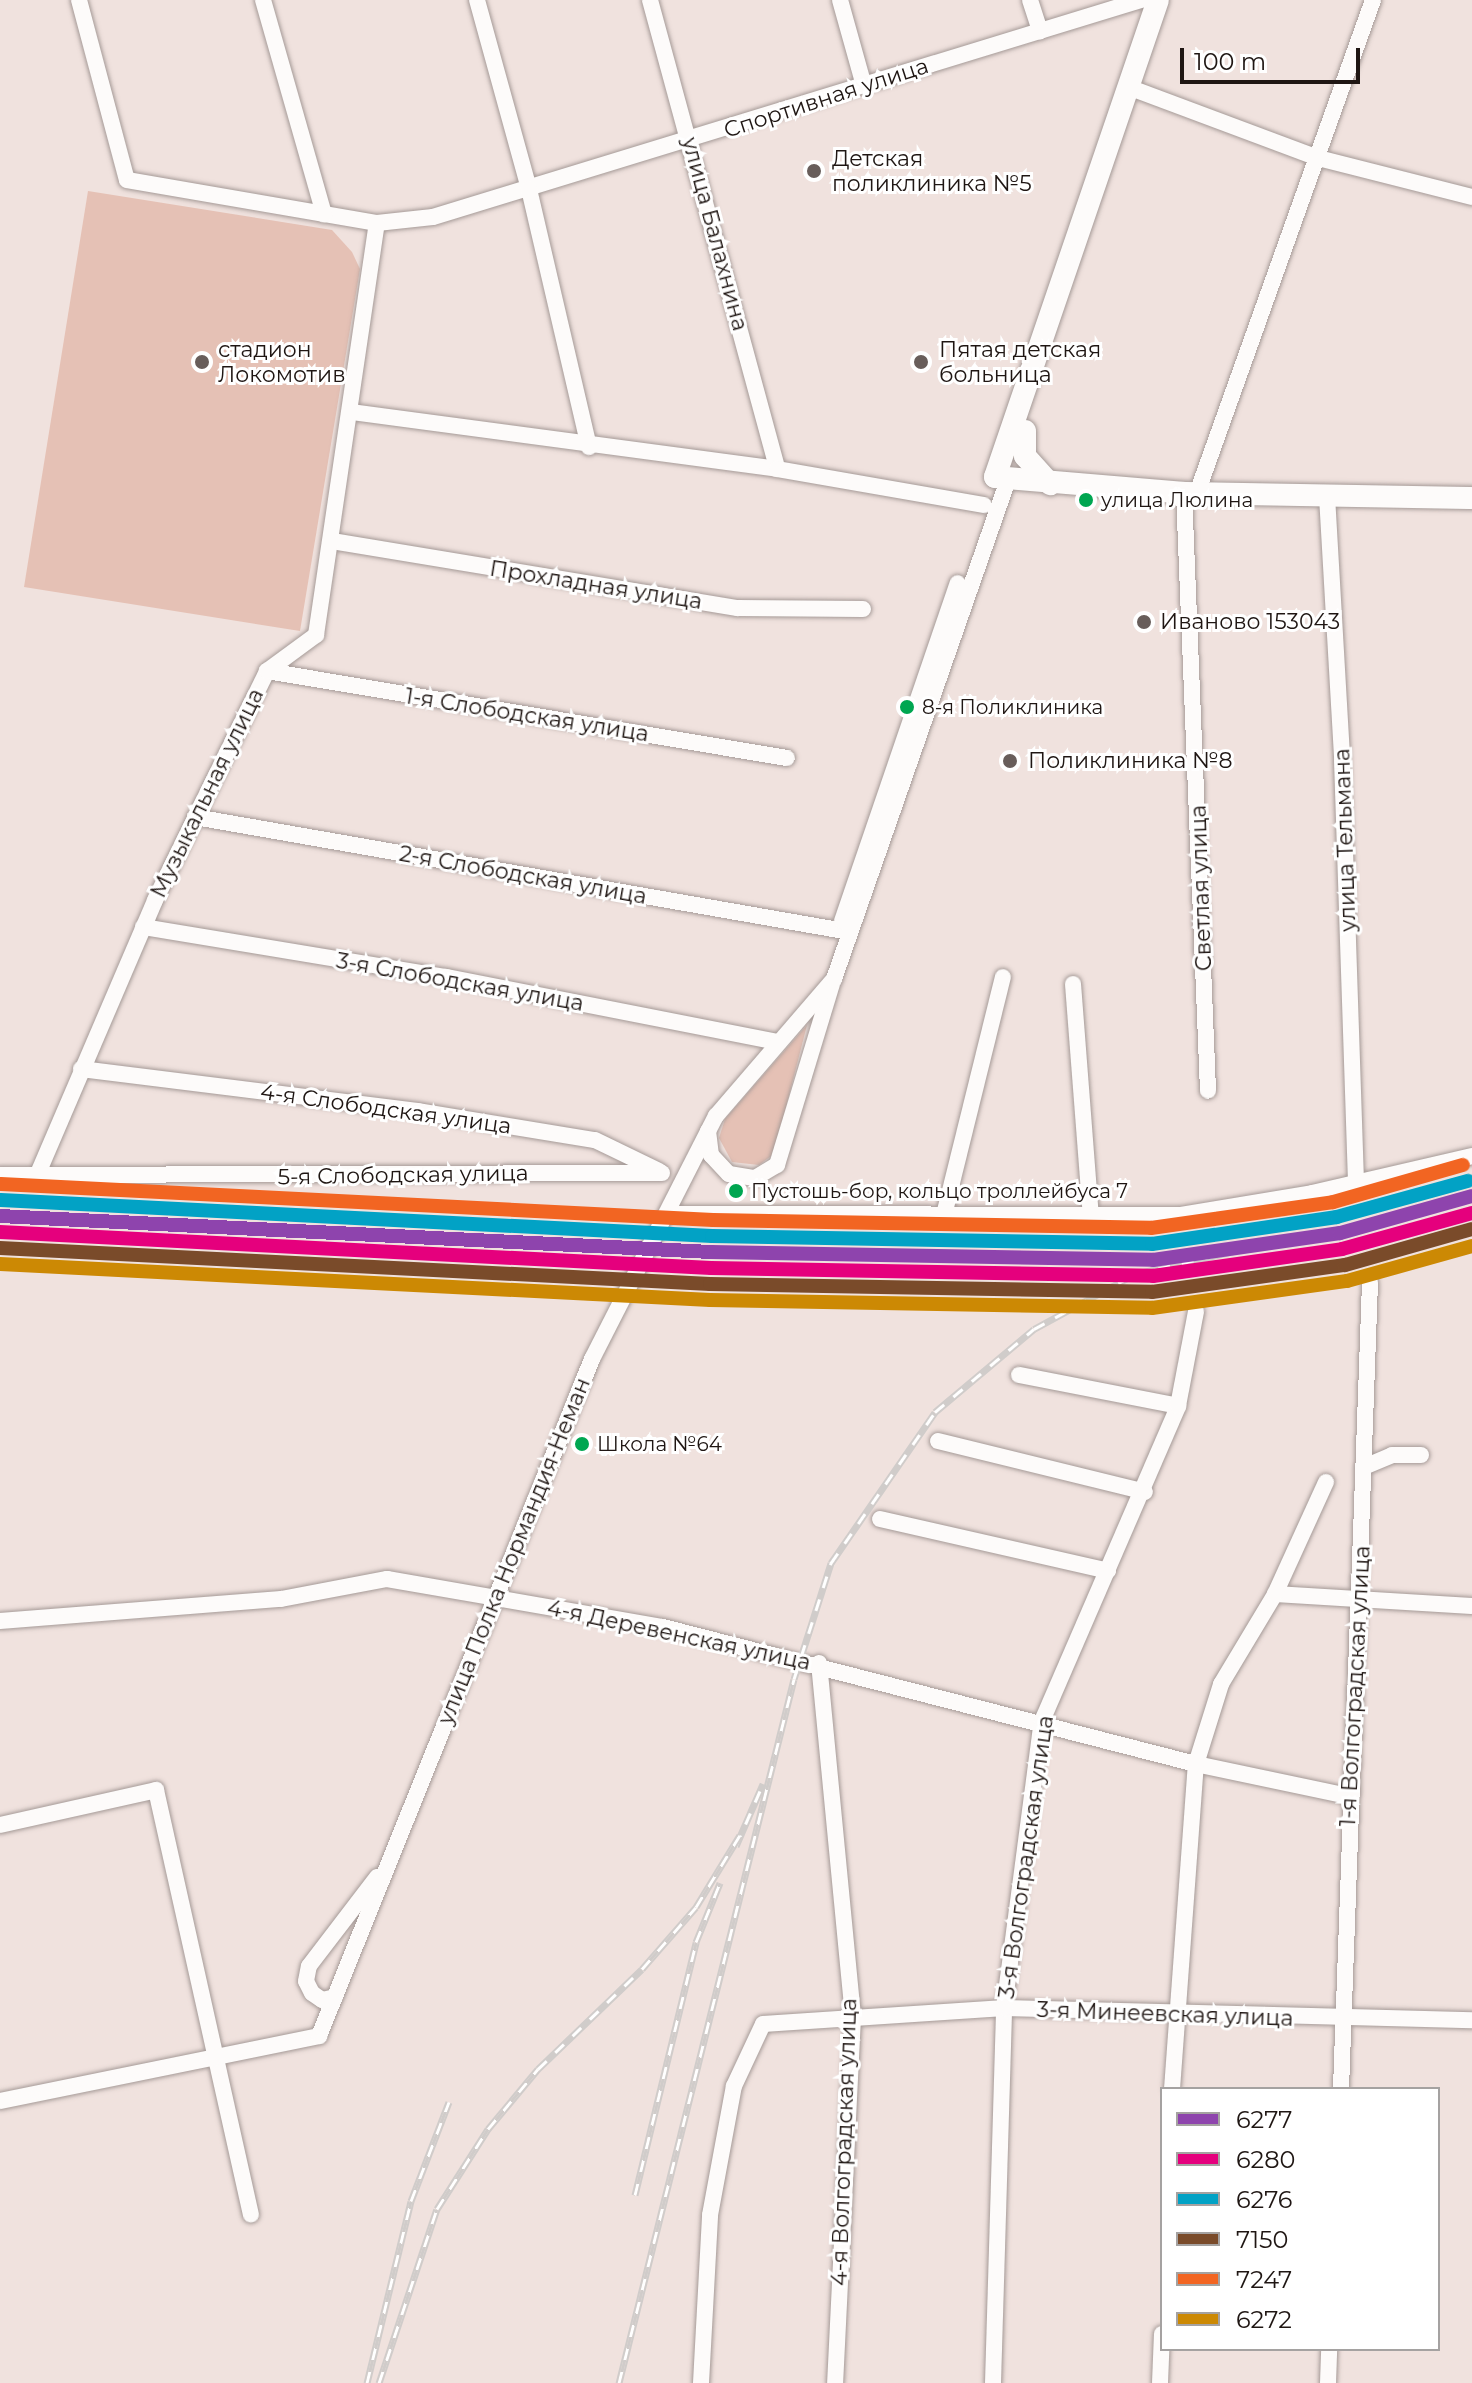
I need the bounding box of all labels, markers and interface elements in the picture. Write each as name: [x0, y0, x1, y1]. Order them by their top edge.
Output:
scale bar: [1184, 32, 1364, 82]
text: 100 m: [1194, 47, 1266, 76]
street label: Спортивная улица: [720, 52, 932, 144]
street label: улица Балахнина: [676, 134, 754, 334]
place label: Детская поликлиника №5: [832, 145, 1032, 196]
marker: Детская поликлиника №5: [803, 160, 825, 182]
place label: стадион Локомотив: [218, 336, 346, 388]
place label: Пятая детская больница: [939, 336, 1101, 388]
marker: Пятая детская больница: [910, 351, 932, 373]
marker: стадион Локомотив: [193, 353, 211, 371]
place label: улица Люлина: [1101, 488, 1253, 512]
marker: улица Люлина: [1078, 492, 1094, 508]
street label: Прохладная улица: [488, 555, 704, 615]
place label: Иваново 153043: [1160, 609, 1340, 635]
marker: Иваново 153043: [1135, 613, 1153, 631]
street label: 1-я Слободская улица: [403, 683, 651, 747]
street label: Музыкальная улица: [145, 684, 269, 902]
place label: 8-я Поликлиника: [922, 695, 1103, 719]
marker: 8-я Поликлиника: [899, 699, 915, 715]
place label: Поликлиника №8: [1028, 748, 1233, 774]
street label: улица Тельмана: [1329, 748, 1361, 932]
marker: Поликлиника №8: [999, 750, 1021, 772]
street label: Светлая улица: [1185, 804, 1217, 972]
street label: 2-я Слободская улица: [397, 840, 649, 910]
street label: 3-я Слободская улица: [334, 947, 586, 1017]
street label: 4-я Слободская улица: [259, 1078, 513, 1140]
street label: 5-я Слободская улица: [277, 1160, 529, 1190]
place label: Пустошь-бор, кольцо троллейбуса 7: [751, 1179, 1128, 1203]
marker: Пустошь-бор, кольцо троллейбуса 7: [728, 1183, 744, 1199]
street label: улица Полка Нормандия-Неман: [432, 1374, 596, 1728]
place label: Школа №64: [597, 1432, 722, 1456]
marker: Школа №64: [574, 1436, 590, 1452]
street label: 1-я Волгоградская улица: [1334, 1545, 1376, 1827]
street label: 4-я Деревенская улица: [545, 1594, 813, 1676]
street label: 3-я Волгоградская улица: [993, 1714, 1059, 2000]
street label: 3-я Минеевская улица: [1036, 1996, 1294, 2032]
street label: 4-я Волгоградская улица: [826, 1998, 862, 2286]
legend: [1160, 2087, 1440, 2351]
text: 6277: [1236, 2105, 1292, 2134]
text: 6280: [1236, 2145, 1295, 2174]
text: 6276: [1236, 2185, 1292, 2214]
text: 7150: [1236, 2225, 1289, 2254]
text: 7247: [1236, 2265, 1292, 2294]
text: 6272: [1236, 2305, 1292, 2334]

